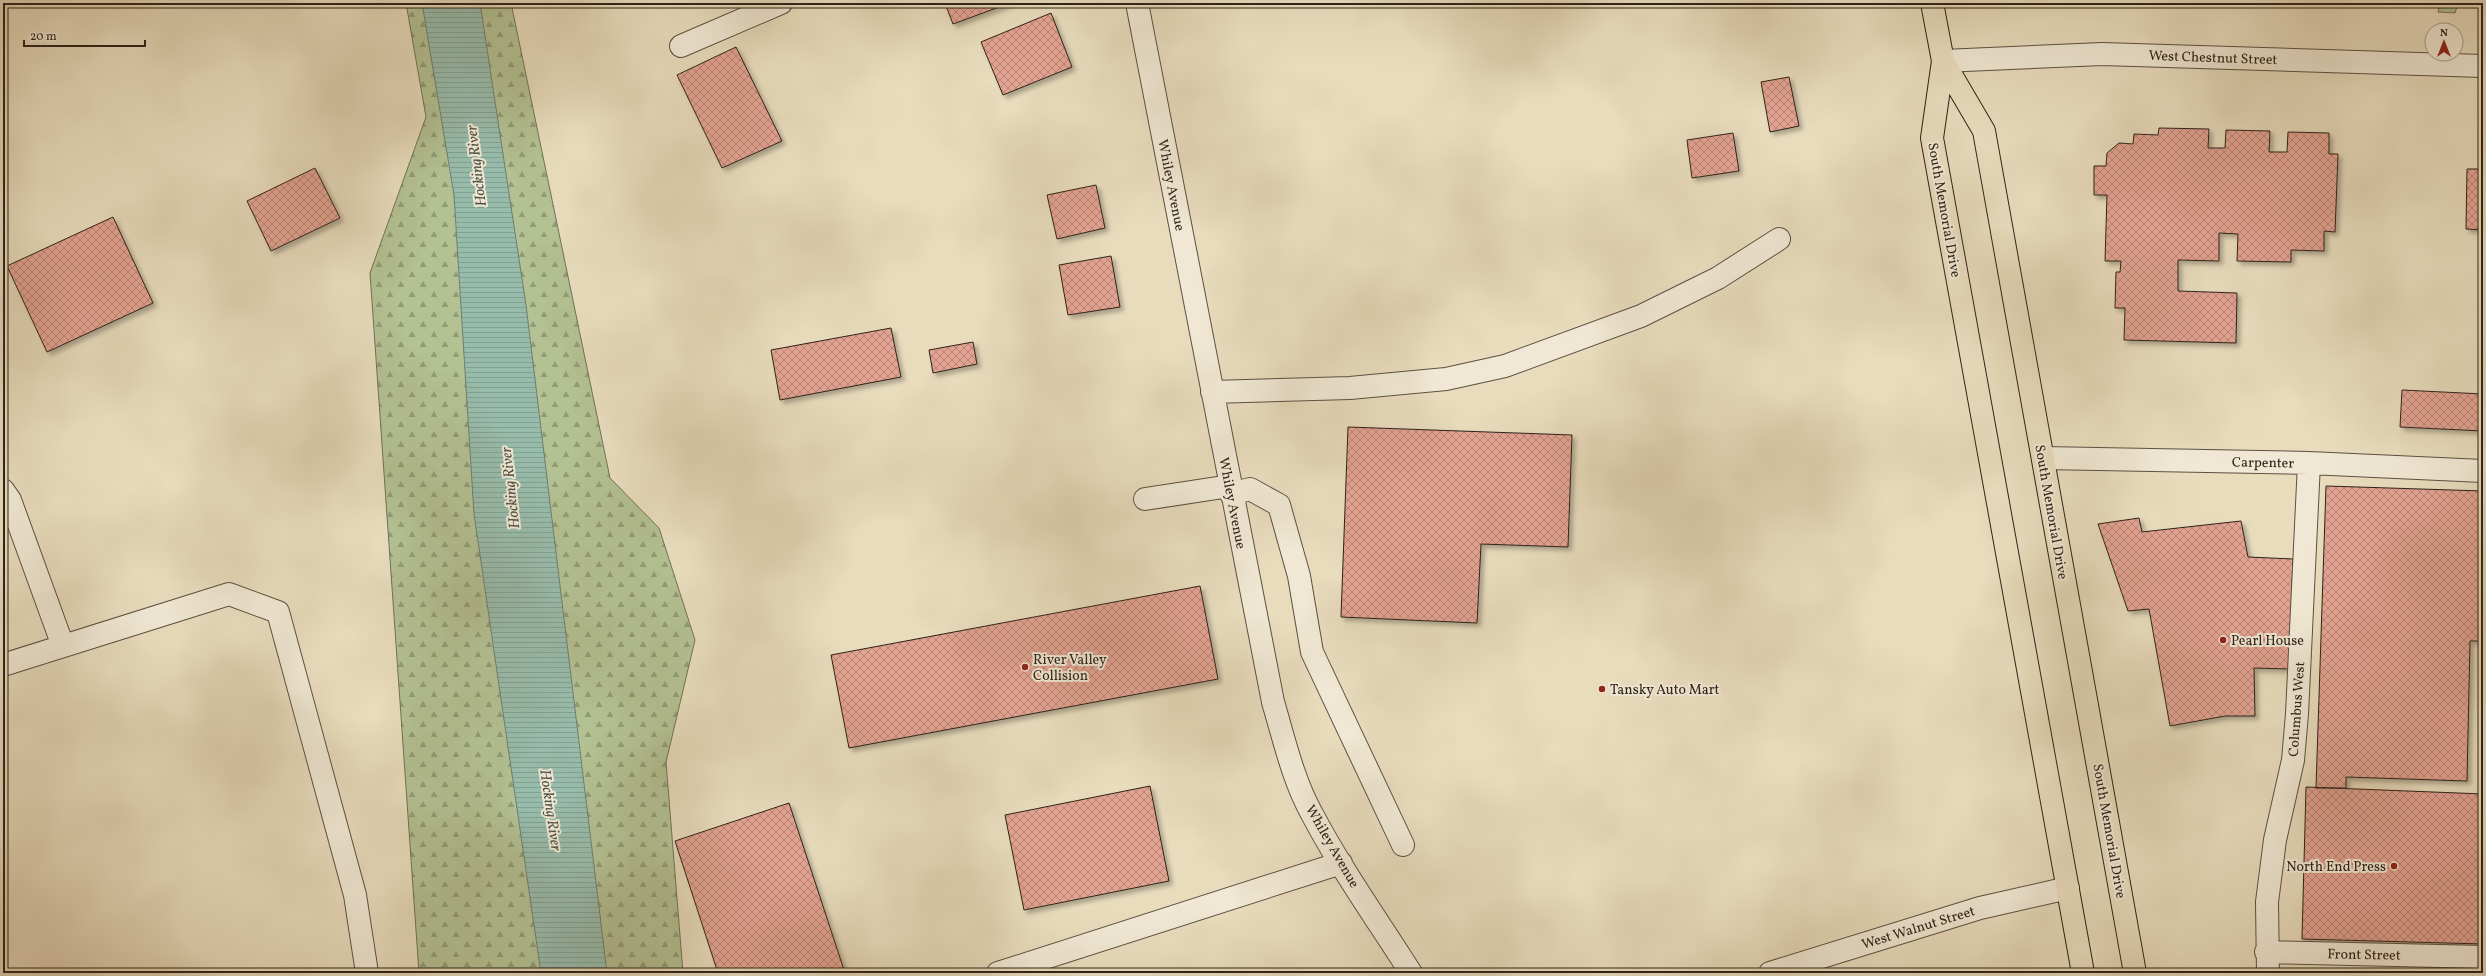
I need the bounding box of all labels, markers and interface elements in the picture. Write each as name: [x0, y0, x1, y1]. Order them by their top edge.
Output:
scale bar: [24, 22, 145, 48]
north arrow: [2424, 22, 2464, 62]
text: N: [2440, 26, 2448, 41]
text: 20 m: [30, 29, 57, 45]
street label: West Chestnut Street: [2148, 47, 2278, 70]
water label: Hocking River: [462, 123, 493, 208]
street label: Whiley Avenue: [1152, 138, 1189, 233]
street label: South Memorial Drive: [1922, 141, 1965, 280]
street label: South Memorial Drive: [2029, 443, 2072, 582]
water label: Hocking River: [497, 446, 526, 530]
street label: Carpenter: [2232, 453, 2294, 474]
street label: Whiley Avenue: [1213, 456, 1250, 551]
place label: Pearl House: [2231, 632, 2304, 651]
marker: Pearl House: [2218, 635, 2228, 645]
place label: River Valley Collision: [1033, 651, 1107, 686]
street label: Columbus West: [2285, 661, 2310, 757]
marker: River Valley Collision: [1020, 662, 1030, 672]
place label: Tansky Auto Mart: [1610, 681, 1720, 700]
marker: Tansky Auto Mart: [1597, 684, 1607, 694]
street label: South Memorial Drive: [2087, 762, 2130, 901]
water label: Hocking River: [533, 768, 566, 853]
street label: Whiley Avenue: [1300, 802, 1363, 892]
place label: North End Press: [2286, 858, 2386, 877]
marker: North End Press: [2389, 861, 2399, 871]
street label: West Walnut Street: [1859, 902, 1978, 955]
street label: Front Street: [2327, 945, 2401, 966]

